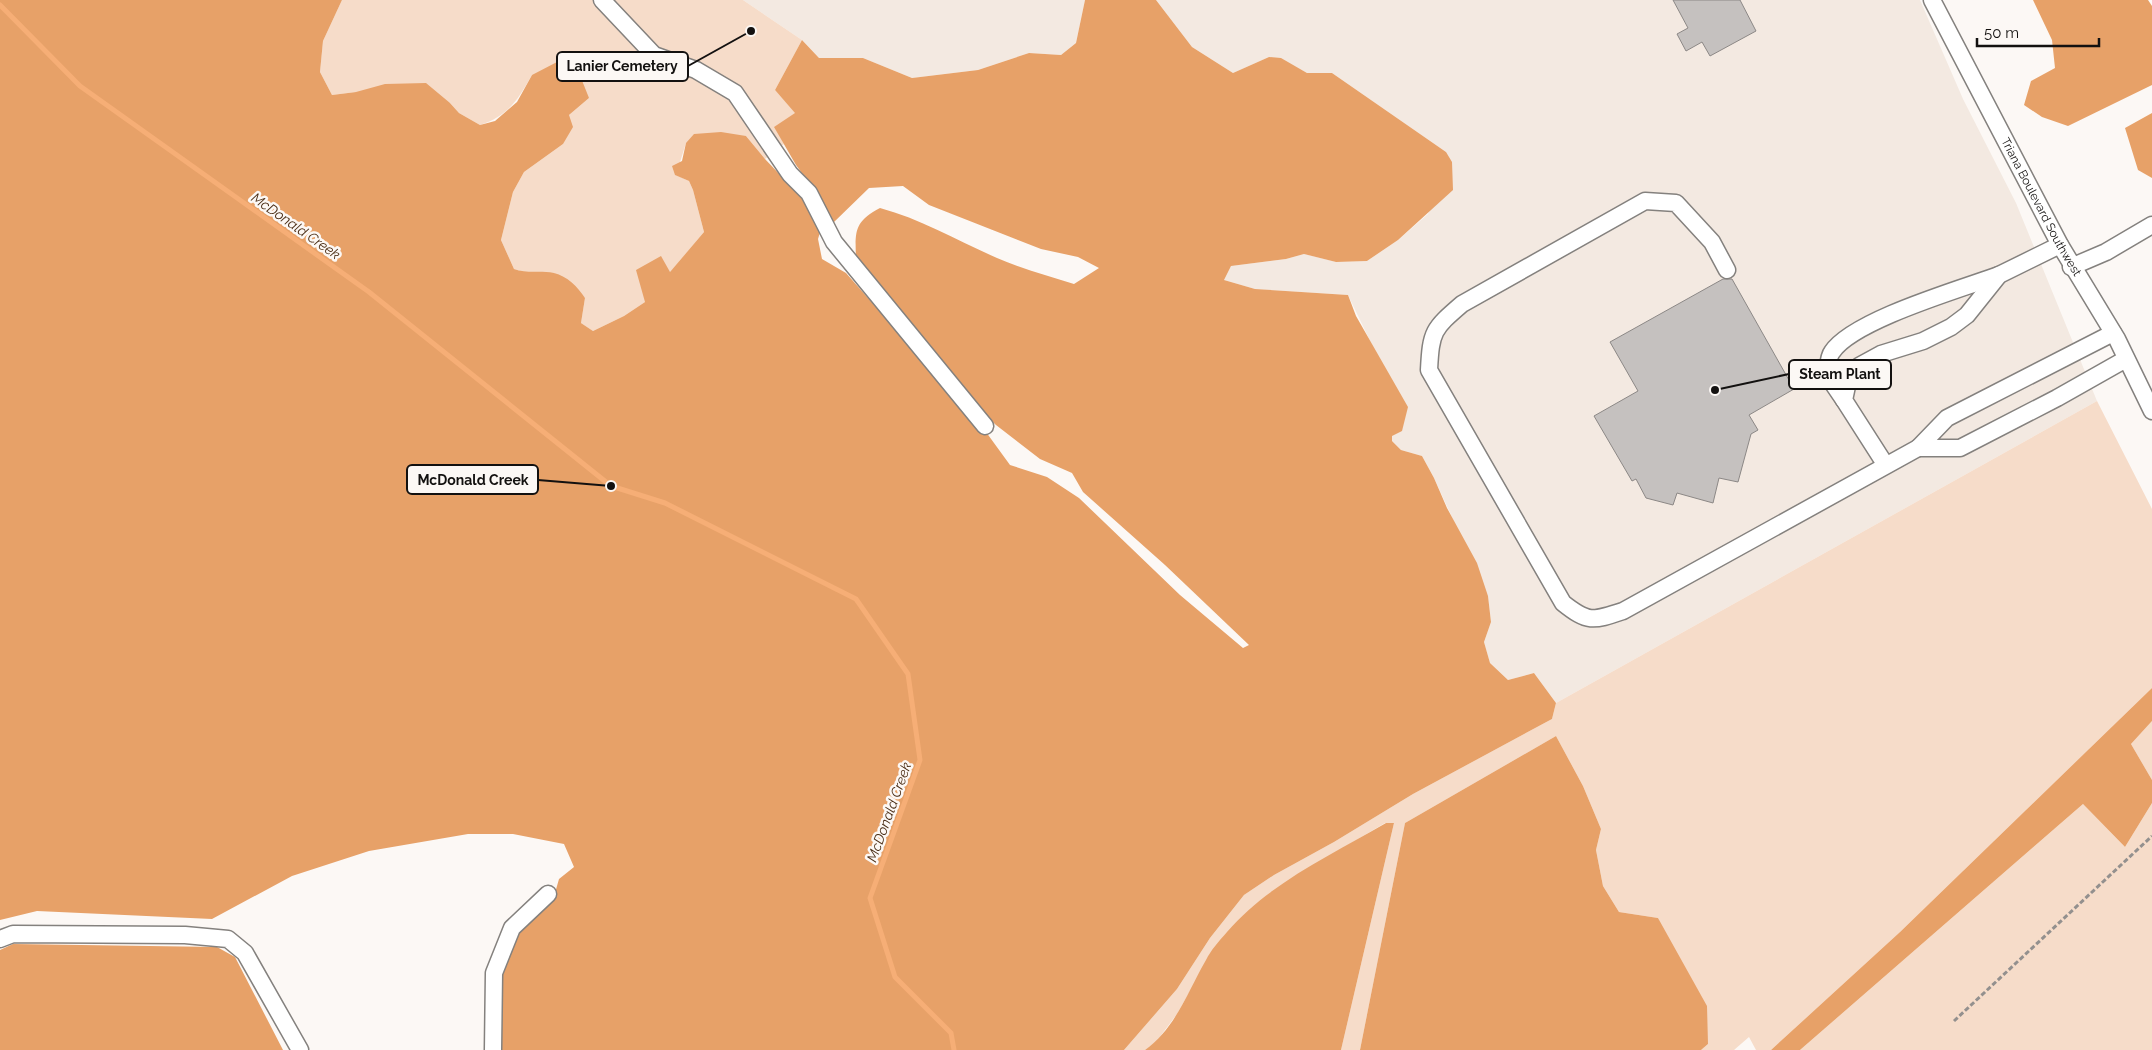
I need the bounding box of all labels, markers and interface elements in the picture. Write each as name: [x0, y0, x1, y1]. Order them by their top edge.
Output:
scale bar: [1977, 15, 2100, 47]
text: 50 m: [1984, 24, 2019, 42]
callout: Lanier Cemetery: [557, 52, 688, 81]
text: Lanier Cemetery: [566, 58, 678, 74]
street label: Triana Boulevard Southwest: [1998, 135, 2084, 279]
water label: McDonald Creek: [249, 189, 344, 263]
callout: Steam Plant: [1789, 360, 1891, 389]
text: Steam Plant: [1799, 366, 1881, 382]
callout: McDonald Creek: [407, 465, 538, 494]
text: McDonald Creek: [417, 472, 529, 488]
water label: McDonald Creek: [864, 760, 915, 864]

